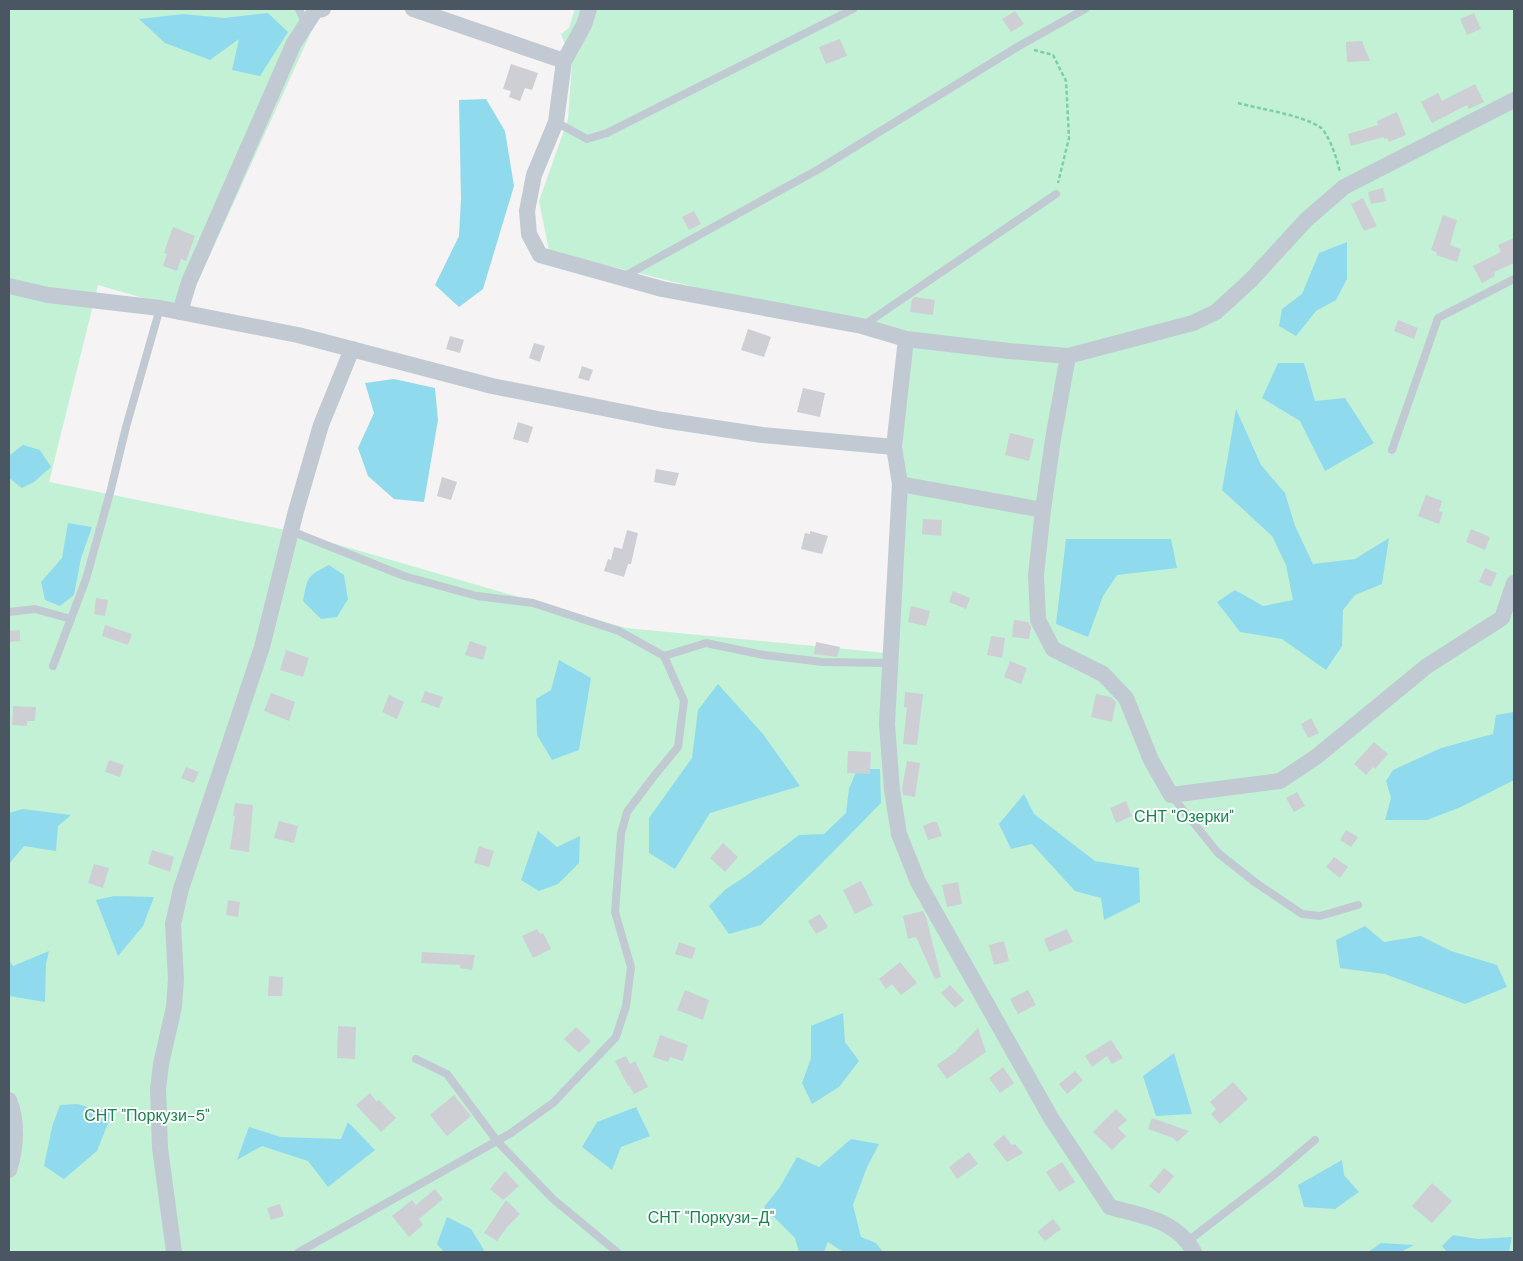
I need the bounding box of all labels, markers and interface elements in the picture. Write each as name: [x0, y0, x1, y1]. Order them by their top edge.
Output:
park label: СНТ "Озерки": [1134, 806, 1234, 827]
park label: СНТ "Поркузи-5": [84, 1105, 210, 1126]
park label: СНТ "Поркузи-Д": [648, 1207, 775, 1228]

